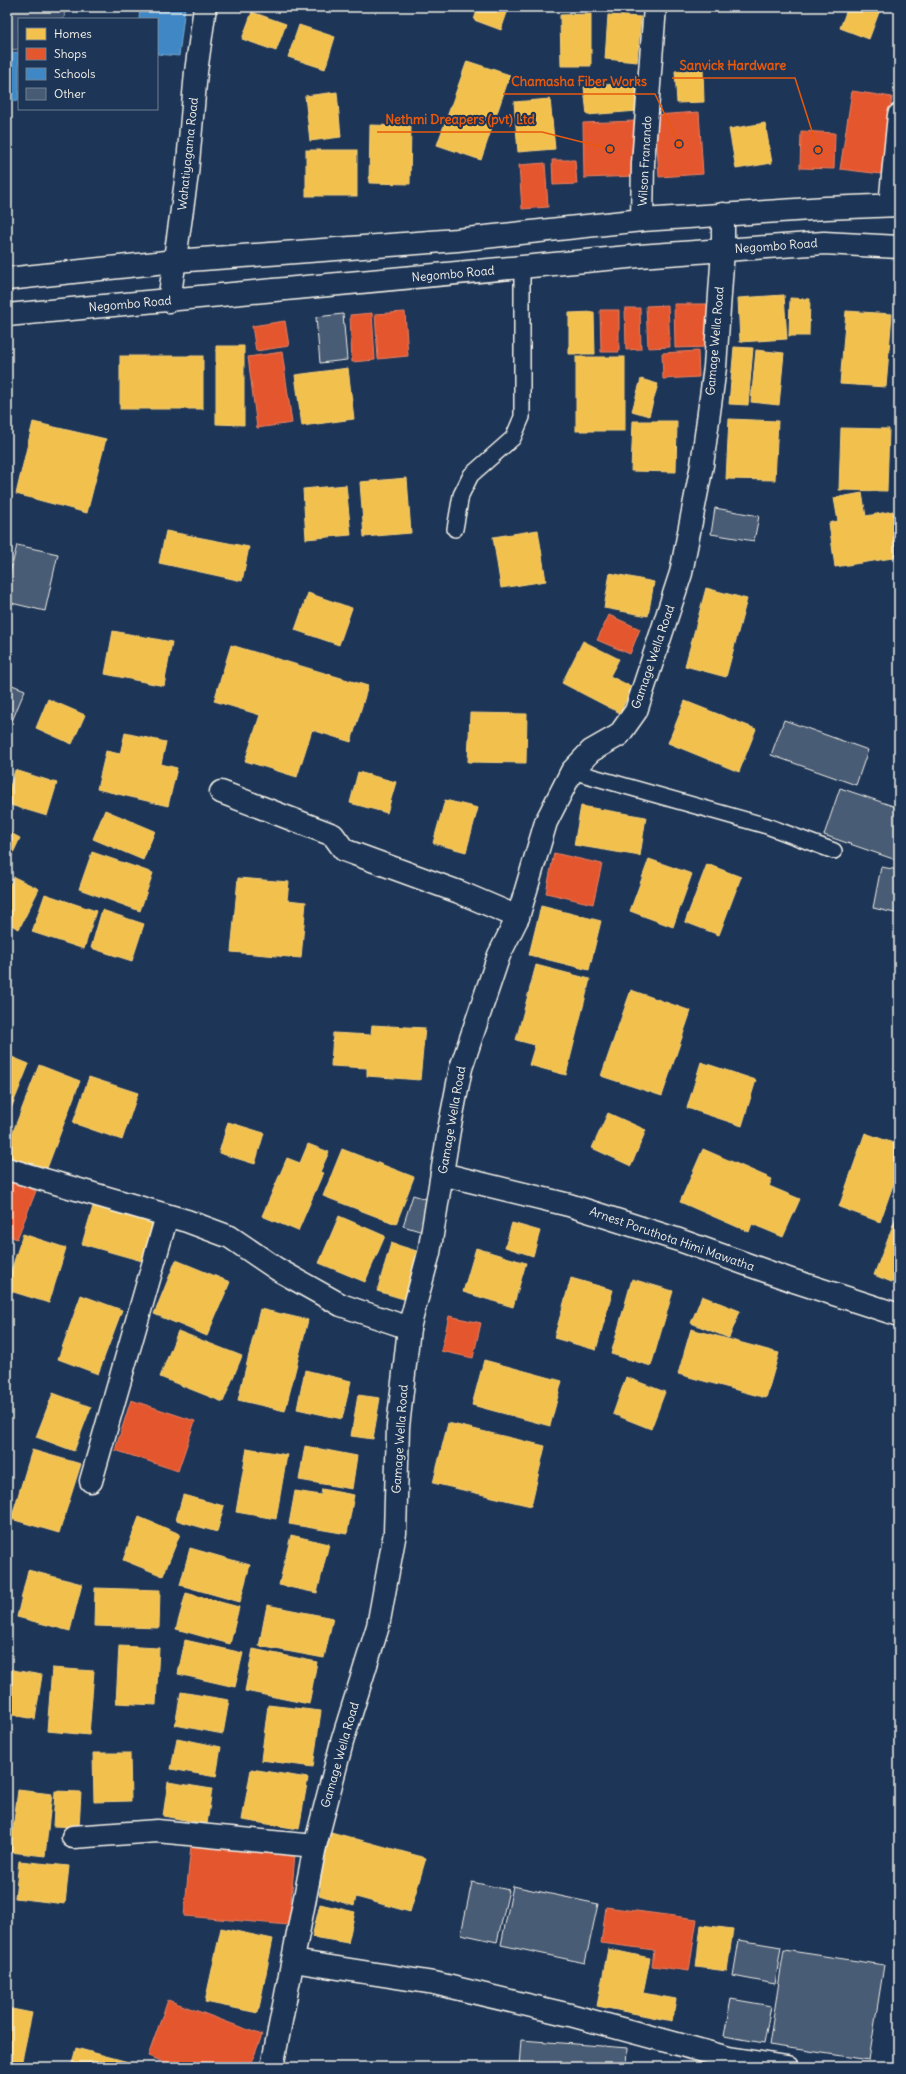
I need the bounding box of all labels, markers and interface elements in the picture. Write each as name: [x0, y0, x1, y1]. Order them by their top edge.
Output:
legend: [18, 18, 158, 110]
text: Homes: [54, 26, 92, 41]
text: Shops: [54, 46, 87, 61]
callout: Sanvick Hardware: [672, 53, 795, 78]
text: Sanvick Hardware: [680, 57, 786, 74]
text: Schools: [54, 66, 95, 81]
callout: Chamasha Fiber Works: [503, 69, 655, 94]
text: Chamasha Fiber Works: [511, 73, 647, 90]
text: Other: [54, 86, 86, 101]
street label: Wahatiyagama Road: [174, 97, 201, 211]
callout: Nethmi Dreapers (pvt) Ltd: [377, 107, 542, 132]
text: Nethmi Dreapers (pvt) Ltd: [385, 111, 535, 128]
street label: Wilson Franando: [635, 115, 654, 207]
street label: Negombo Road: [734, 235, 818, 256]
street label: Negombo Road: [411, 262, 495, 285]
street label: Gamage Wella Road: [702, 286, 727, 396]
street label: Negombo Road: [88, 292, 172, 315]
street label: Gamage Wella Road: [628, 603, 677, 711]
street label: Gamage Wella Road: [435, 1065, 468, 1175]
street label: Arnest Poruthota Himi Mawatha: [588, 1203, 757, 1274]
street label: Gamage Wella Road: [388, 1384, 411, 1494]
street label: Gamage Wella Road: [317, 1700, 362, 1809]

